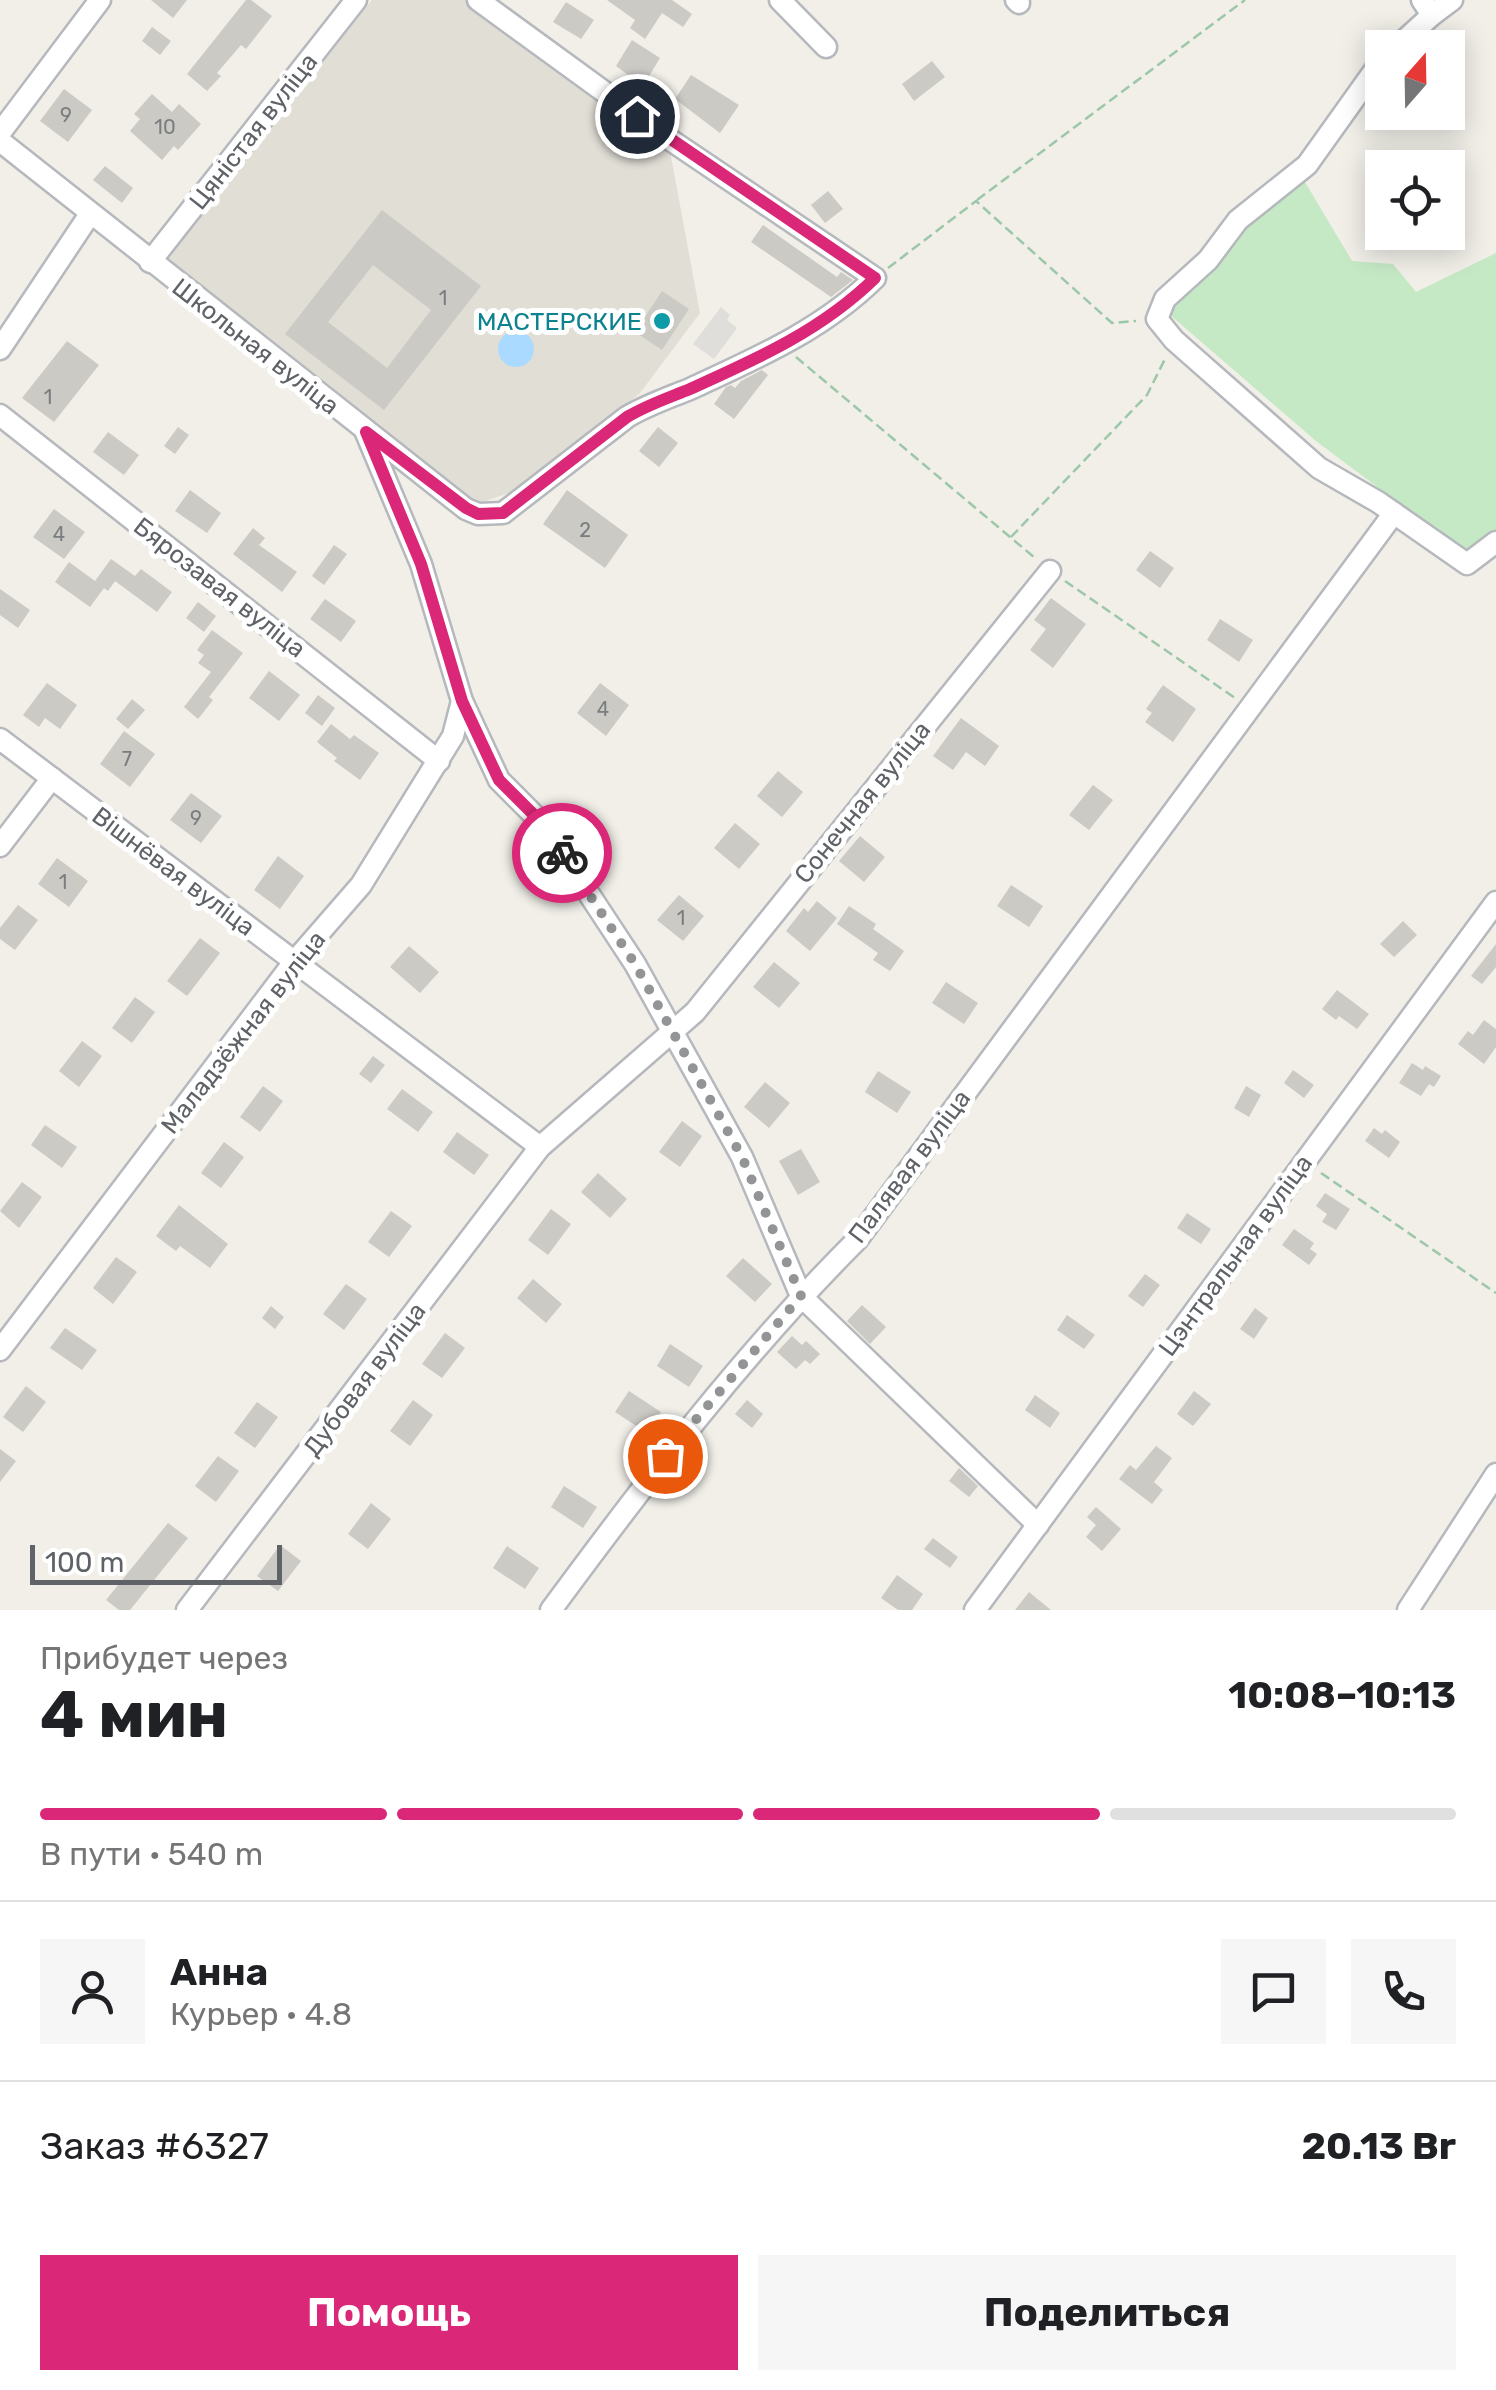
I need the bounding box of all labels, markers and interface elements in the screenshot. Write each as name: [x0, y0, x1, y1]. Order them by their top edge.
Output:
north arrow: [1365, 30, 1465, 130]
map controls: [1365, 30, 1465, 250]
street label: Цяністая вуліца: [183, 47, 323, 215]
pin: [595, 74, 680, 159]
icon: home: [610, 89, 665, 144]
house number: 9: [60, 103, 72, 127]
house number: 10: [154, 115, 176, 139]
button: locate: [1365, 150, 1465, 250]
street label: Школьная вуліца: [167, 272, 345, 420]
house number: 1: [439, 286, 447, 310]
place label: МАСТЕРСКИЕ: [477, 307, 642, 336]
marker: МАСТЕРСКИЕ: [651, 310, 673, 332]
house number: 1: [44, 385, 52, 409]
street label: Бярозавая вуліца: [128, 511, 311, 663]
house number: 2: [579, 518, 591, 542]
house number: 4: [53, 522, 65, 546]
house number: 4: [597, 697, 609, 721]
street label: Сонечная вуліца: [788, 716, 936, 889]
house number: 7: [122, 747, 132, 771]
street label: Вішнёвая вуліца: [87, 801, 261, 942]
courier: [512, 803, 612, 903]
house number: 9: [190, 806, 202, 830]
icon: bike: [535, 826, 590, 881]
house number: 1: [59, 870, 67, 894]
house number: 1: [677, 906, 685, 930]
street label: Маладзёжная вуліца: [155, 925, 332, 1139]
street label: Палявая вуліца: [842, 1084, 976, 1249]
street label: Цэнтральная вуліца: [1153, 1149, 1318, 1361]
street label: Дубовая вуліца: [297, 1297, 432, 1462]
pin: [623, 1414, 708, 1499]
icon: bag: [638, 1429, 693, 1484]
scale bar: [30, 1540, 282, 1584]
text: 100 m: [45, 1546, 124, 1579]
text: Прибудет через: [40, 1639, 288, 1677]
text: 10:08–10:13: [1228, 1672, 1456, 1718]
text: 4 мин: [40, 1676, 228, 1753]
text: В пути · 540 m: [40, 1835, 263, 1873]
button: person: [40, 1939, 145, 2044]
button: chat: [1221, 1939, 1326, 2044]
button: phone: [1351, 1939, 1456, 2044]
text: Анна: [170, 1949, 268, 1995]
text: Курьер · 4.8: [170, 1995, 352, 2033]
text: Заказ #6327: [40, 2123, 269, 2169]
text: 20.13 Br: [1301, 2123, 1456, 2169]
button: Помощь: [40, 2255, 738, 2370]
button: Поделиться: [758, 2255, 1456, 2370]

